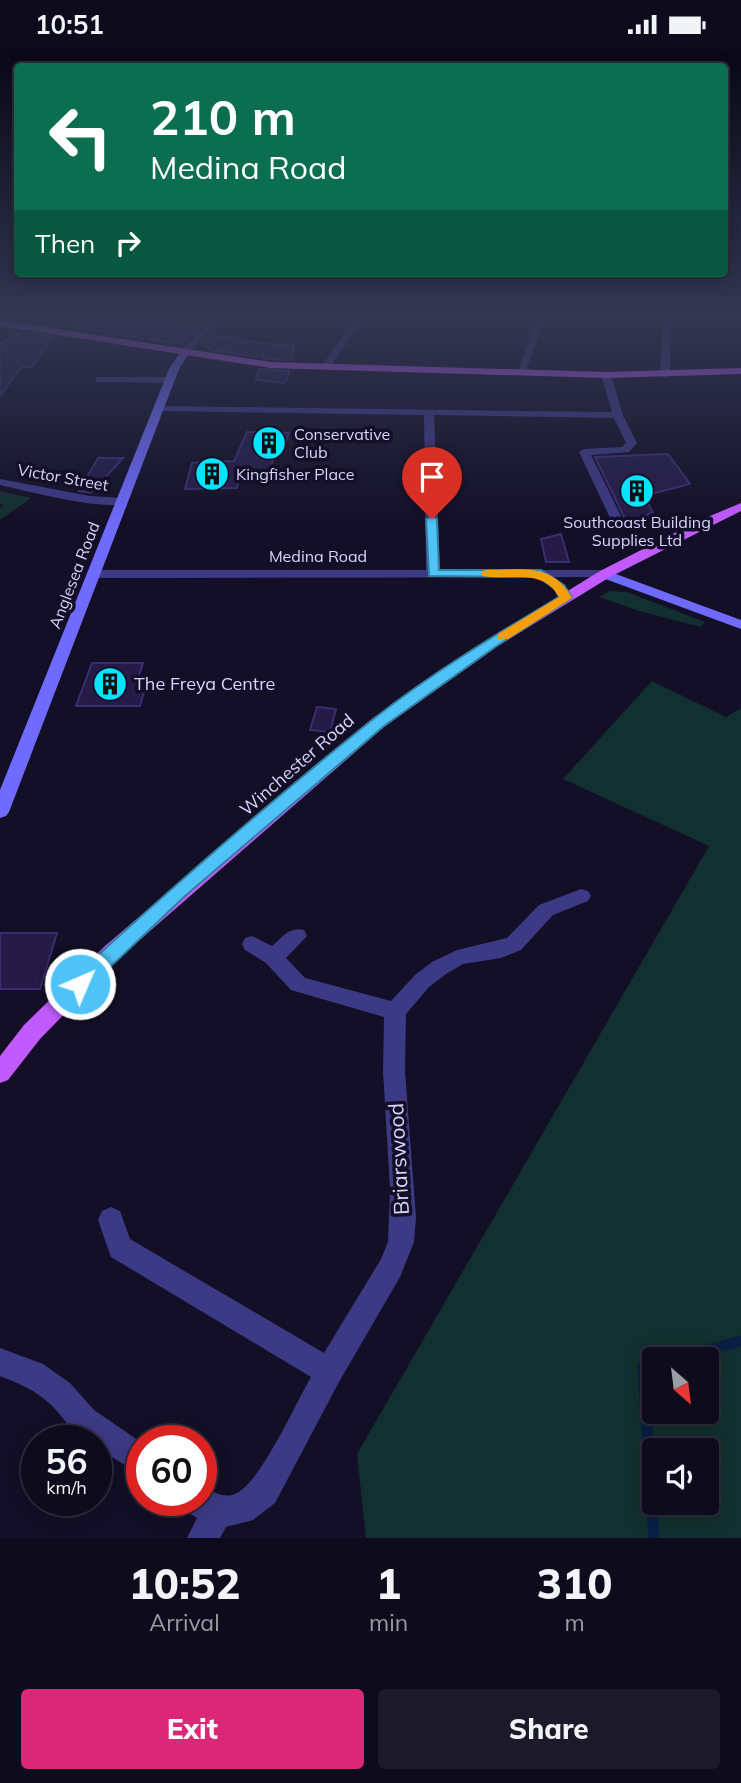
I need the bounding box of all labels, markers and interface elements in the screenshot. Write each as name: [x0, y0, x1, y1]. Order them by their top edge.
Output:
text: 10:51: [35, 8, 104, 41]
text: 210 m: [150, 86, 296, 147]
icon: left: [35, 91, 126, 182]
text: Medina Road: [150, 147, 346, 187]
icon: right: [109, 224, 147, 262]
text: Then: [35, 227, 95, 260]
building icon: Conservative Club: [250, 424, 288, 462]
place label: Conservative Club: [294, 424, 390, 462]
pin: [402, 447, 462, 519]
building icon: Kingfisher Place: [193, 455, 231, 493]
icon: arrive: [413, 458, 451, 496]
street label: Victor Street: [16, 459, 110, 495]
place label: Kingfisher Place: [236, 464, 354, 484]
building icon: Southcoast Building Supplies Ltd: [618, 472, 656, 510]
place label: Southcoast Building Supplies Ltd: [563, 512, 711, 550]
street label: Anglesea Road: [44, 519, 104, 631]
street label: Medina Road: [269, 546, 367, 566]
building icon: The Freya Centre: [91, 665, 129, 703]
place label: The Freya Centre: [134, 672, 275, 695]
street label: Winchester Road: [235, 709, 359, 821]
position arrow: [43, 947, 117, 1021]
street label: Briarswood: [382, 1102, 414, 1216]
north arrow: [642, 1347, 719, 1425]
map controls: [642, 1347, 719, 1515]
speed limit sign: 60: [126, 1425, 217, 1516]
button: sound: [642, 1438, 719, 1515]
text: 56: [45, 1439, 88, 1483]
text: km/h: [46, 1476, 87, 1499]
text: 10:52: [129, 1557, 240, 1610]
text: 1: [376, 1557, 401, 1610]
text: 310: [537, 1557, 612, 1610]
text: Arrival: [149, 1608, 220, 1637]
text: min: [369, 1608, 408, 1637]
text: m: [564, 1608, 585, 1637]
button: Exit: [21, 1689, 364, 1769]
button: Share: [378, 1689, 720, 1769]

